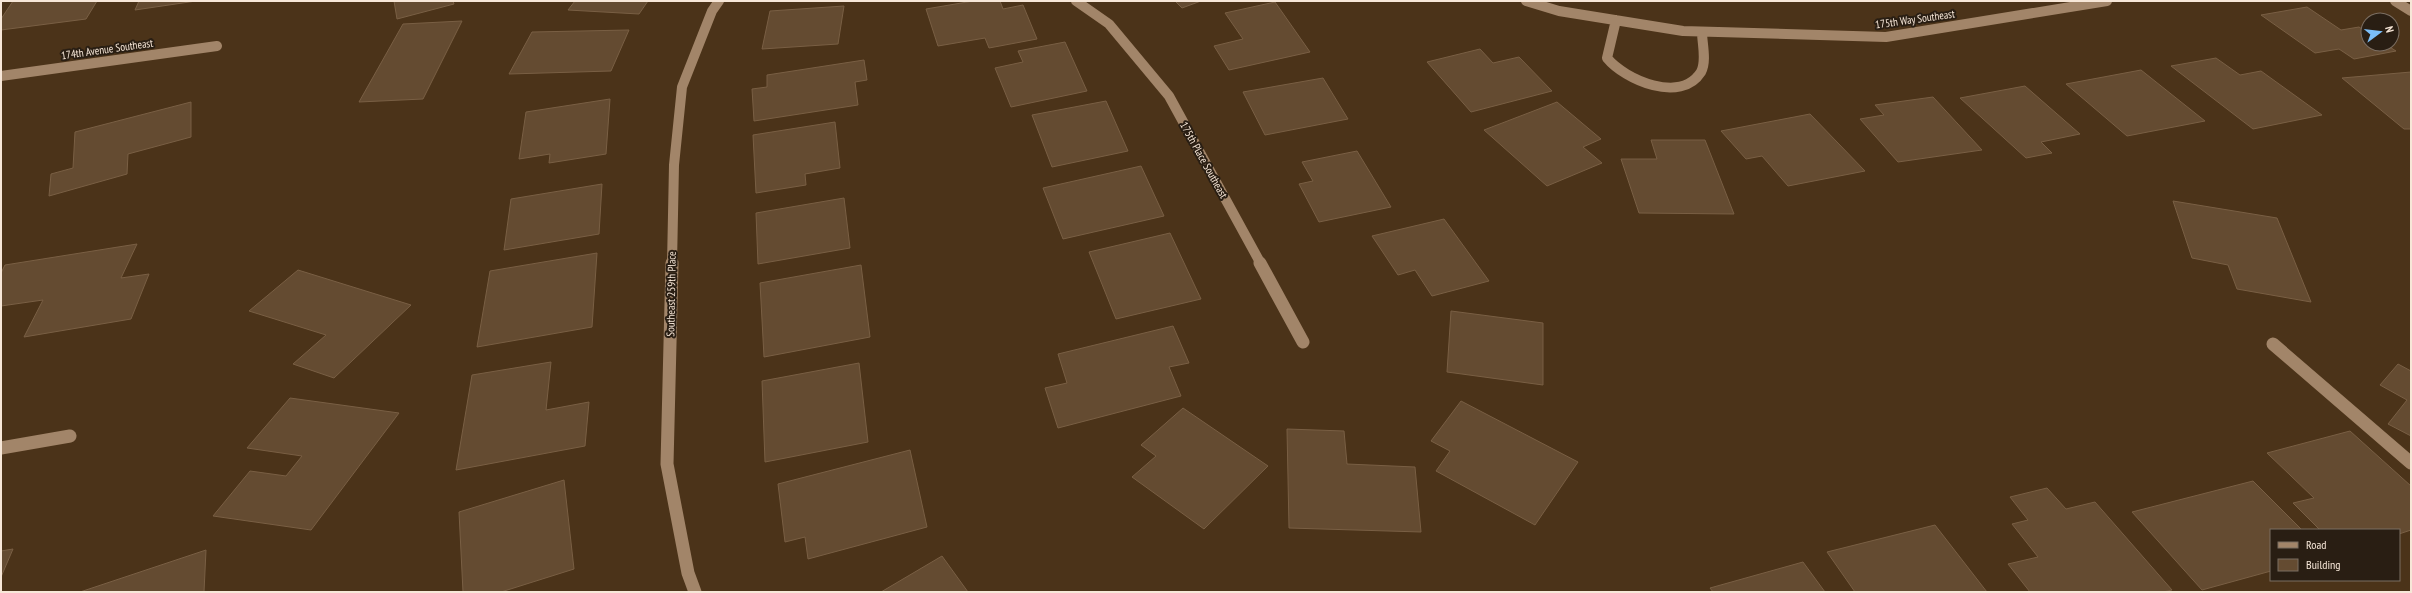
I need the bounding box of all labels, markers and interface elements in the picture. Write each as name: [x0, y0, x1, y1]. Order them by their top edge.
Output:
street label: 175th Way Southeast: [1874, 6, 1956, 32]
north arrow: [2360, 12, 2400, 52]
text: N: [2382, 25, 2397, 34]
street label: 174th Avenue Southeast: [60, 36, 154, 62]
street label: 175th Place Southeast: [1177, 119, 1231, 201]
street label: Southeast 259th Place: [663, 251, 679, 337]
legend: [2270, 529, 2400, 581]
text: Road: [2306, 537, 2326, 552]
text: Building: [2306, 557, 2341, 572]

